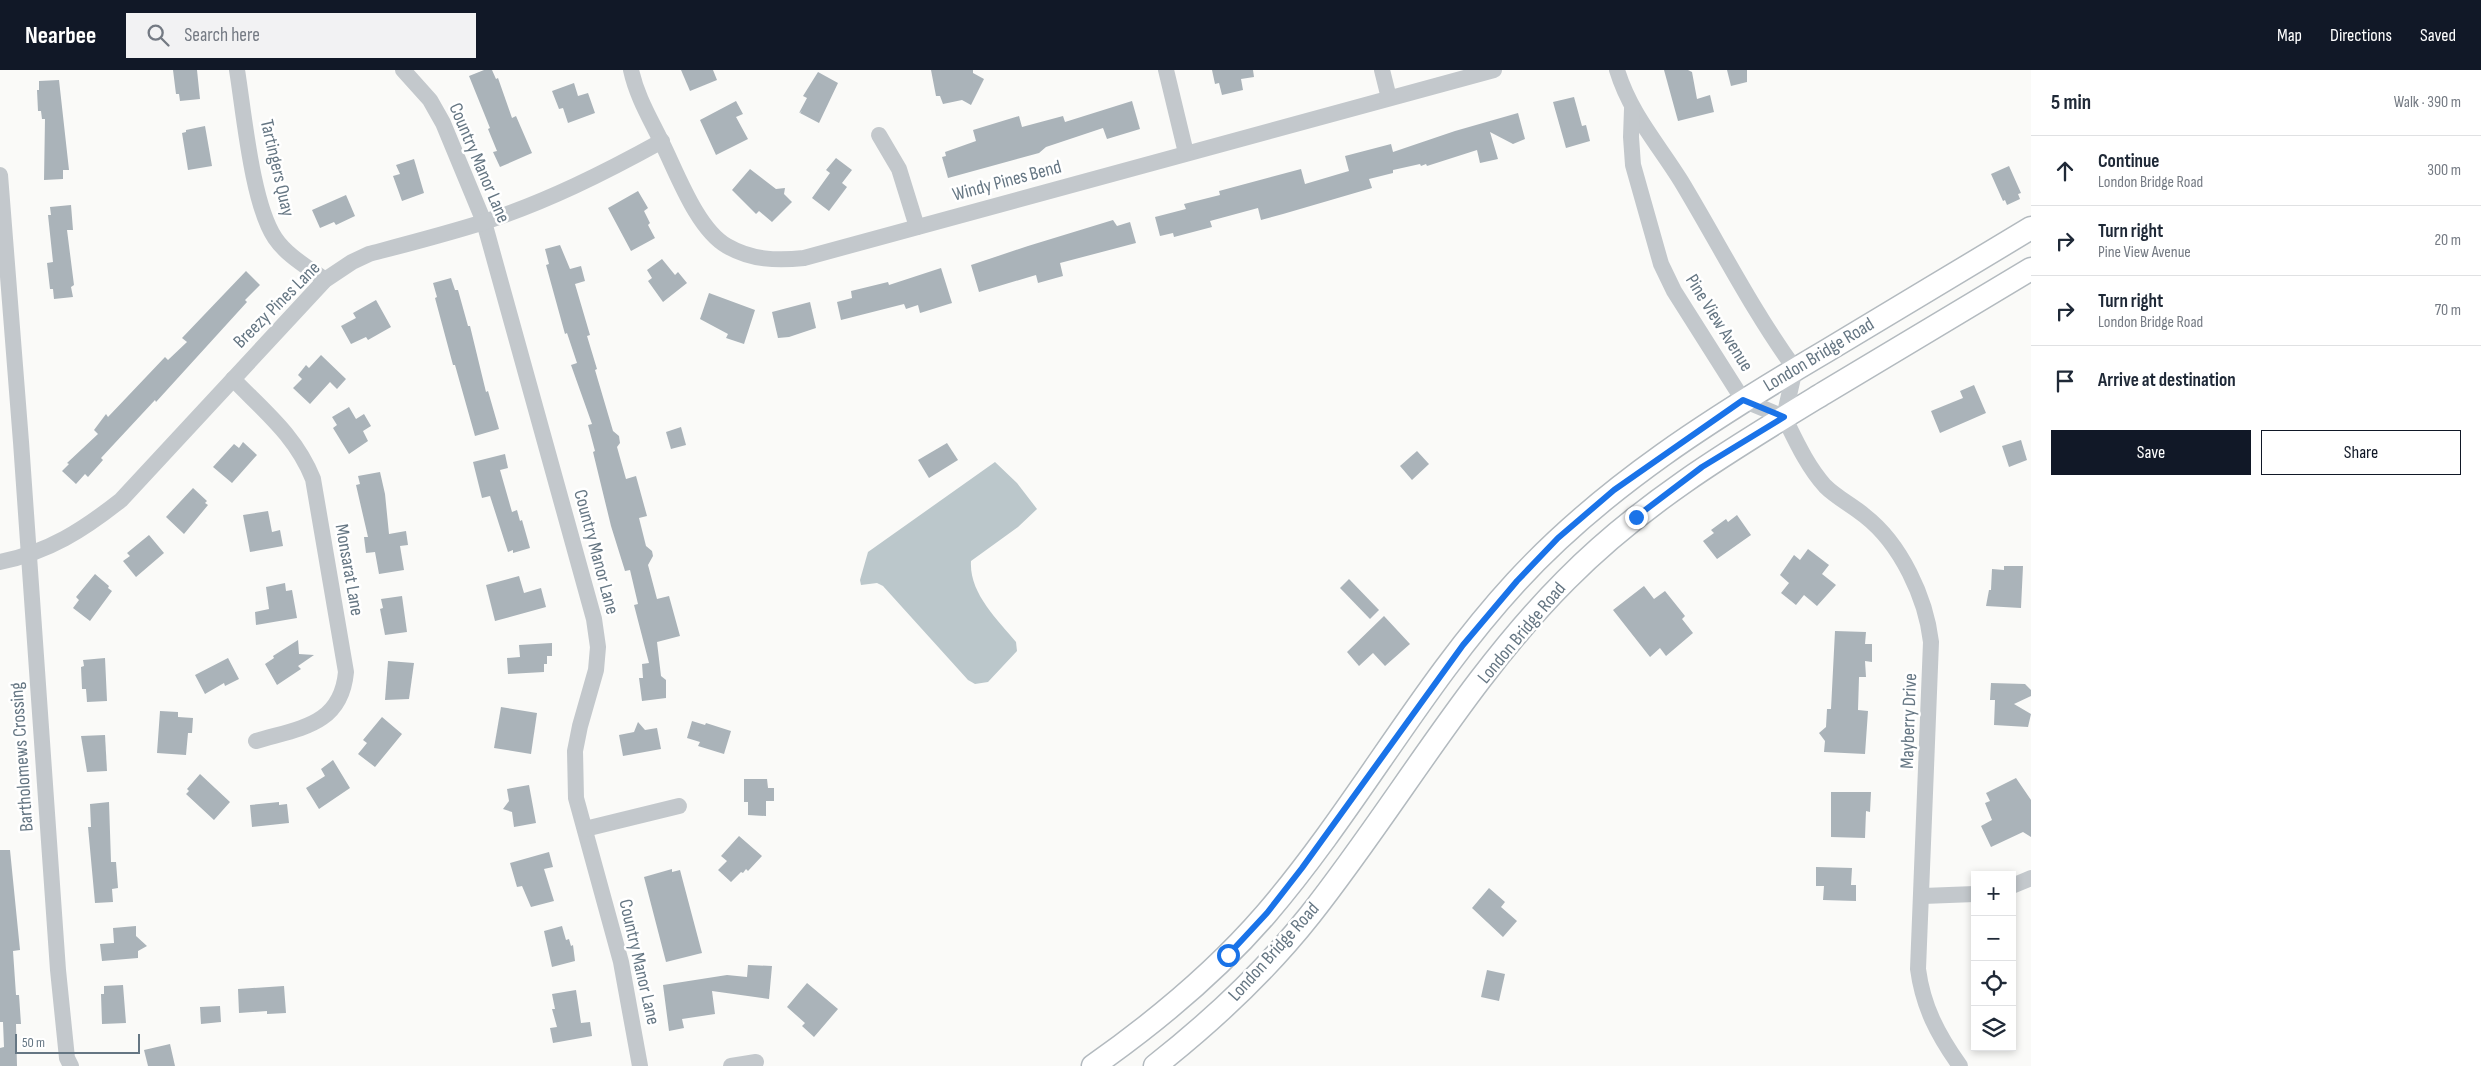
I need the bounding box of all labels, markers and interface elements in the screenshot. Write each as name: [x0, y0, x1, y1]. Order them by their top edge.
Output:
search box: [126, 13, 476, 58]
text: Nearbee: [25, 21, 96, 50]
icon: search: [144, 21, 172, 49]
text: Search here: [184, 24, 260, 47]
text: Map: [2277, 25, 2302, 46]
text: Directions: [2330, 25, 2392, 46]
text: Saved: [2420, 25, 2456, 46]
text: 5 min: [2051, 90, 2091, 115]
text: Walk · 390 m: [2394, 93, 2461, 112]
street label: Country Manor Lane: [443, 100, 515, 226]
street label: Tartingers Quay: [255, 117, 299, 219]
text: Continue: [2098, 150, 2159, 173]
street label: Windy Pines Bend: [950, 155, 1064, 207]
icon: ahead: [2051, 157, 2079, 185]
text: 300 m: [2427, 161, 2461, 180]
text: London Bridge Road: [2098, 173, 2203, 192]
text: Turn right: [2098, 220, 2163, 243]
icon: right: [2051, 227, 2079, 255]
text: 20 m: [2434, 231, 2461, 250]
text: Pine View Avenue: [2098, 243, 2191, 262]
street label: Breezy Pines Lane: [229, 257, 325, 353]
street label: Pine View Avenue: [1680, 270, 1758, 376]
text: Turn right: [2098, 290, 2163, 313]
icon: right: [2051, 297, 2079, 325]
text: 70 m: [2435, 301, 2461, 320]
street label: London Bridge Road: [1760, 313, 1878, 397]
text: London Bridge Road: [2098, 313, 2203, 332]
icon: arrive: [2051, 367, 2079, 395]
text: Arrive at destination: [2098, 369, 2236, 392]
button: Save: [2051, 430, 2251, 475]
button: Share: [2261, 430, 2461, 475]
street label: Country Manor Lane: [568, 487, 624, 617]
route end: [1625, 506, 1648, 529]
street label: Monsarat Lane: [330, 522, 368, 618]
street label: London Bridge Road: [1473, 578, 1571, 688]
street label: Mayberry Drive: [1896, 673, 1922, 769]
street label: Bartholomews Crossing: [5, 681, 39, 833]
map controls: [1971, 871, 2016, 1051]
button: +: [1971, 871, 2016, 916]
street label: Country Manor Lane: [613, 897, 665, 1027]
street label: London Bridge Road: [1224, 898, 1324, 1006]
button: −: [1971, 916, 2016, 961]
route start: [1217, 944, 1240, 967]
button: locate: [1971, 961, 2016, 1006]
button: layers: [1971, 1006, 2016, 1051]
scale bar: [15, 1031, 140, 1054]
text: 50 m: [22, 1034, 45, 1051]

